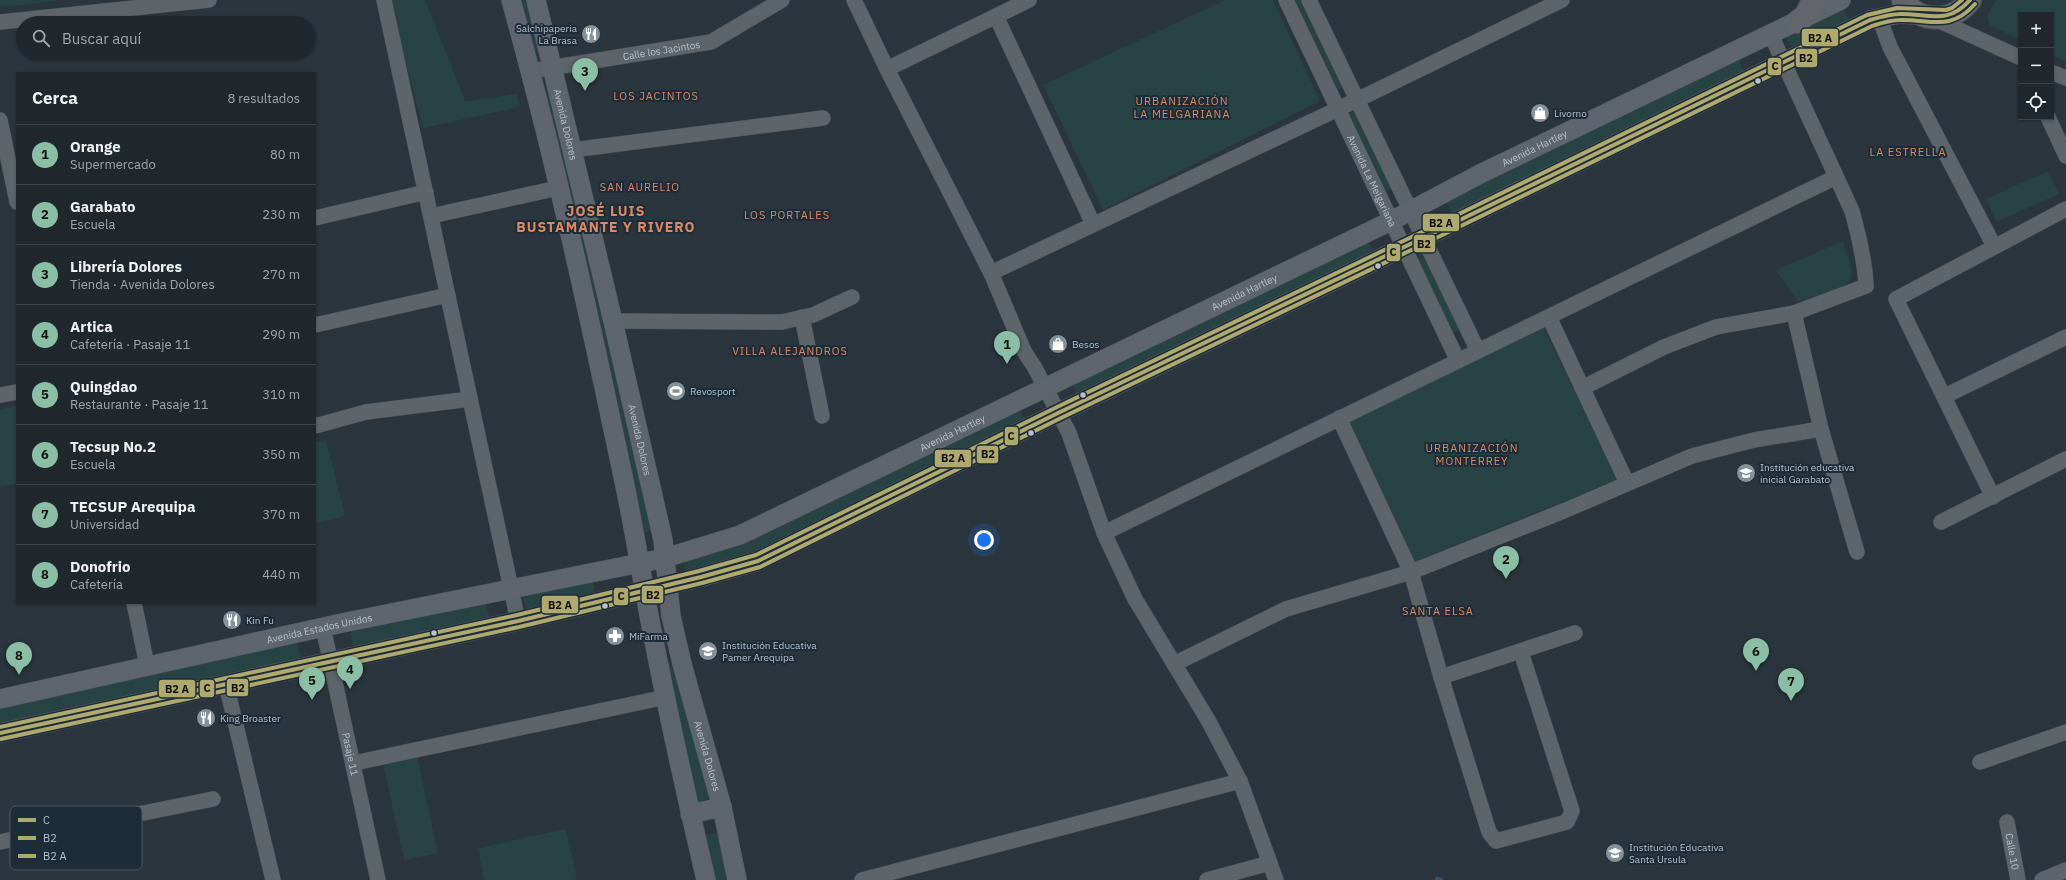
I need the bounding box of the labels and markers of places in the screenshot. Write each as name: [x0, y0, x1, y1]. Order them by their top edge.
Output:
place label: Salchipaperia La Brasa: [516, 22, 578, 47]
restaurant icon: Salchipaperia La Brasa: [580, 23, 602, 45]
pin: 3: [572, 58, 598, 91]
unlabelled marker: [1753, 76, 1763, 86]
shop icon: Livorno: [1529, 102, 1551, 124]
place label: Livorno: [1554, 107, 1587, 120]
unlabelled marker: [1373, 261, 1383, 271]
pin: 1: [994, 331, 1020, 364]
shop icon: Besos: [1047, 333, 1069, 355]
place label: Besos: [1072, 338, 1099, 351]
sports icon: Revosport: [665, 380, 687, 402]
place label: Revosport: [690, 385, 736, 398]
unlabelled marker: [1078, 390, 1088, 400]
unlabelled marker: [1026, 428, 1036, 438]
place label: Institución educativa inicial Garabato: [1760, 461, 1855, 486]
school or university icon: Institución educativa inicial Garabato: [1735, 462, 1757, 484]
pin: 2: [1493, 546, 1519, 579]
unlabelled marker: [600, 601, 610, 611]
restaurant icon: Kin Fu: [221, 609, 243, 631]
place label: Kin Fu: [246, 614, 274, 627]
pharmacy icon: MiFarma: [604, 625, 626, 647]
unlabelled marker: [429, 628, 439, 638]
place label: MiFarma: [629, 630, 669, 643]
pin: 6: [1743, 638, 1769, 671]
place label: Institución Educativa Pamer Arequipa: [722, 639, 817, 664]
school or university icon: Institución Educativa Pamer Arequipa: [697, 640, 719, 662]
pin: 8: [6, 642, 32, 675]
pin: 4: [337, 656, 363, 689]
pin: 5: [299, 667, 325, 700]
pin: 7: [1778, 668, 1804, 701]
restaurant icon: King Broaster: [195, 707, 217, 729]
place label: King Broaster: [220, 712, 281, 725]
place label: Institución Educativa Santa Ursula: [1629, 841, 1724, 866]
school or university icon: Institución Educativa Santa Ursula: [1604, 842, 1626, 864]

